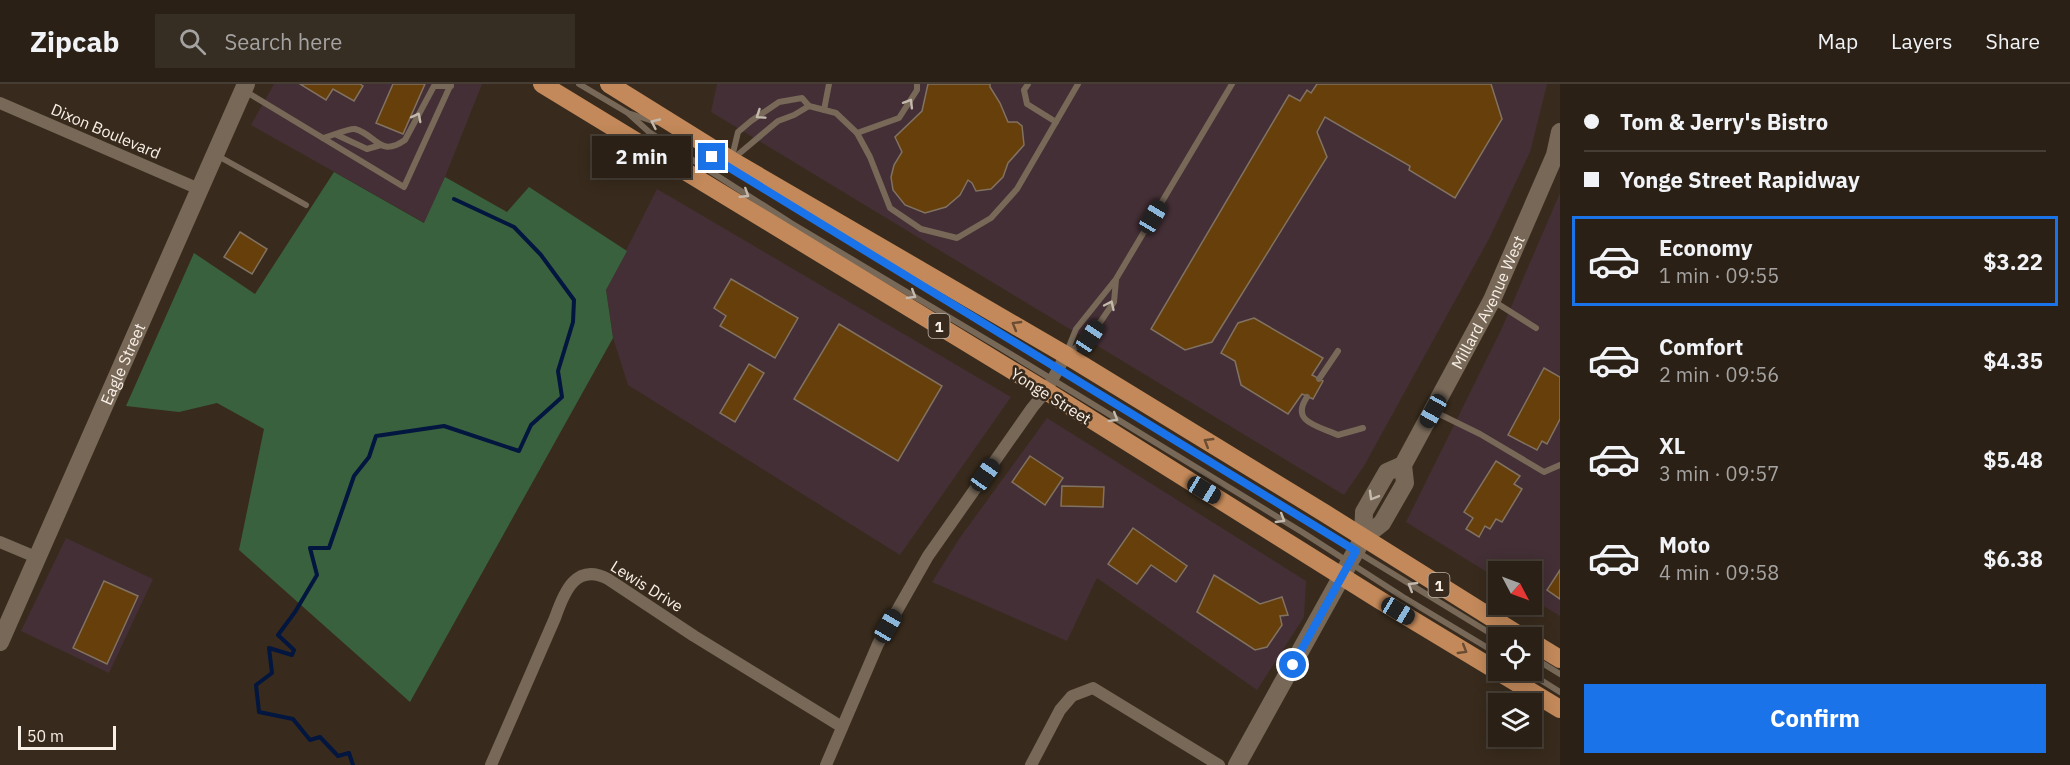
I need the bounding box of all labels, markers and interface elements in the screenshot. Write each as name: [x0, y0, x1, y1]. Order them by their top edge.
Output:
search box: [155, 14, 575, 68]
text: Zipcab: [30, 23, 119, 60]
icon: search: [176, 25, 209, 58]
text: Search here: [224, 27, 342, 56]
text: Map: [1818, 27, 1858, 55]
text: Layers: [1891, 27, 1953, 55]
text: Share: [1986, 27, 2040, 55]
one-way arrow: [902, 98, 913, 109]
street label: Dixon Boulevard: [48, 99, 164, 163]
one-way arrow: [755, 107, 766, 118]
text: Tom & Jerry's Bistro: [1620, 107, 1828, 136]
one-way arrow: [410, 113, 421, 124]
one-way arrow: [650, 118, 661, 130]
callout: 2 min: [592, 136, 691, 178]
text: 2 min: [615, 143, 668, 170]
route end: [698, 143, 725, 170]
text: Yonge Street Rapidway: [1620, 165, 1860, 194]
one-way arrow: [739, 186, 749, 198]
car: [1136, 197, 1170, 237]
street label: Millard Avenue West: [1447, 232, 1529, 372]
text: Economy: [1659, 233, 1753, 262]
icon: car: [1587, 234, 1641, 288]
text: $3.22: [1983, 247, 2043, 276]
text: 1 min · 09:55: [1659, 262, 1779, 289]
one-way arrow: [906, 287, 916, 299]
one-way arrow: [1103, 300, 1115, 311]
road number: 1: [928, 314, 950, 338]
car: [1072, 317, 1108, 357]
street label: Eagle Street: [96, 320, 149, 408]
one-way arrow: [1011, 321, 1022, 332]
text: Comfort: [1659, 332, 1743, 361]
icon: car: [1587, 333, 1641, 387]
text: $4.35: [1983, 346, 2043, 375]
text: 2 min · 09:56: [1659, 361, 1779, 388]
street label: Yonge Street: [1007, 363, 1095, 429]
car: [1416, 391, 1450, 431]
one-way arrow: [1108, 410, 1118, 422]
text: XL: [1659, 431, 1685, 460]
icon: car: [1587, 432, 1641, 486]
one-way arrow: [1204, 438, 1214, 450]
text: $5.48: [1983, 445, 2043, 474]
car: [967, 455, 1003, 495]
text: 3 min · 09:57: [1659, 460, 1779, 487]
car: [1184, 473, 1224, 507]
one-way arrow: [1369, 490, 1380, 500]
one-way arrow: [1275, 512, 1285, 524]
text: Moto: [1659, 530, 1710, 559]
icon: car: [1587, 531, 1641, 585]
text: $6.38: [1983, 544, 2043, 573]
street label: Lewis Drive: [607, 556, 687, 616]
text: 4 min · 09:58: [1659, 559, 1779, 586]
north arrow: [1488, 561, 1542, 615]
map controls: [1488, 561, 1542, 747]
road number: 1: [1428, 573, 1450, 597]
one-way arrow: [1408, 582, 1418, 594]
car: [1378, 594, 1418, 628]
car: [871, 606, 905, 646]
button: locate: [1488, 627, 1542, 681]
one-way arrow: [1457, 643, 1467, 655]
route start: [1279, 651, 1306, 678]
button: Confirm: [1584, 684, 2046, 753]
button: layers: [1488, 693, 1542, 747]
scale bar: [18, 723, 116, 750]
text: 50 m: [27, 726, 64, 746]

